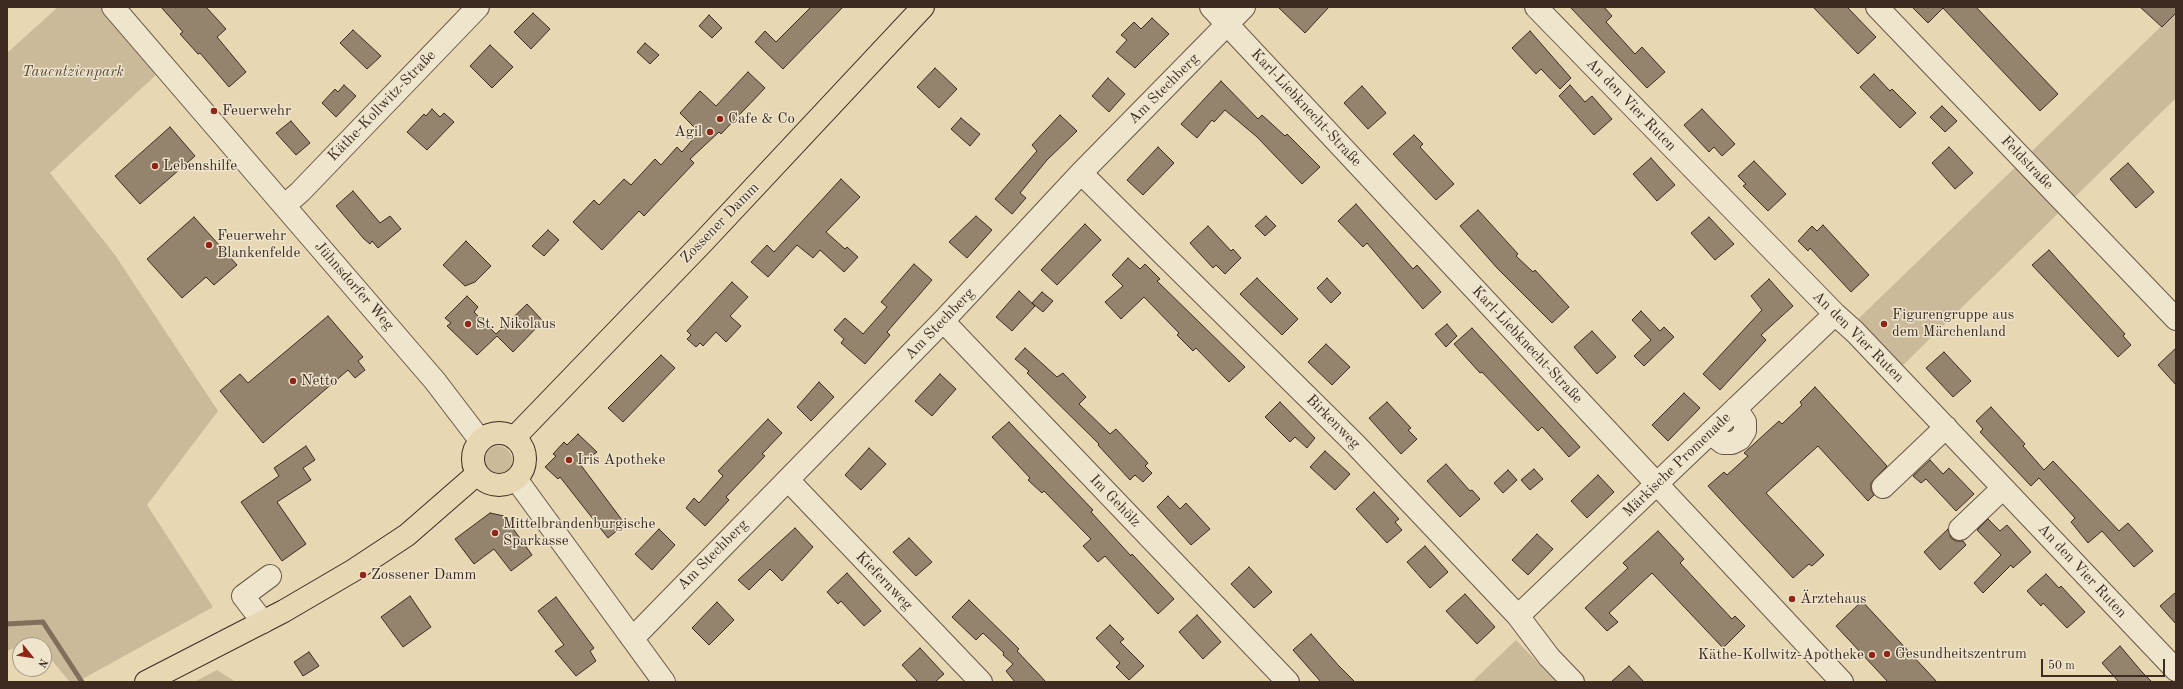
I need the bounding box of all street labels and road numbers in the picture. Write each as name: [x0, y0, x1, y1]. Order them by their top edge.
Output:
street label: Karl-Liebknecht-Straße: [1247, 45, 1365, 171]
street label: Käthe-Kollwitz-Straße: [324, 47, 440, 165]
street label: Am Stechberg: [1125, 50, 1203, 128]
street label: An den Vier Ruten: [1582, 55, 1680, 155]
street label: Feldstraße: [1997, 132, 2057, 194]
street label: Zossener Damm: [677, 179, 763, 267]
street label: Jühnsdorfer Weg: [310, 238, 398, 334]
street label: Karl-Liebknecht-Straße: [1468, 282, 1586, 408]
street label: Am Stechberg: [901, 284, 979, 364]
street label: An den Vier Ruten: [1808, 287, 1908, 387]
street label: Birkenweg: [1302, 391, 1364, 453]
street label: Märkische Promenade: [1619, 409, 1735, 521]
street label: Im Gehölz: [1086, 471, 1144, 531]
street label: Am Stechberg: [674, 516, 752, 594]
street label: An den Vier Ruten: [2034, 520, 2130, 622]
street label: Kiefernweg: [852, 548, 916, 614]

